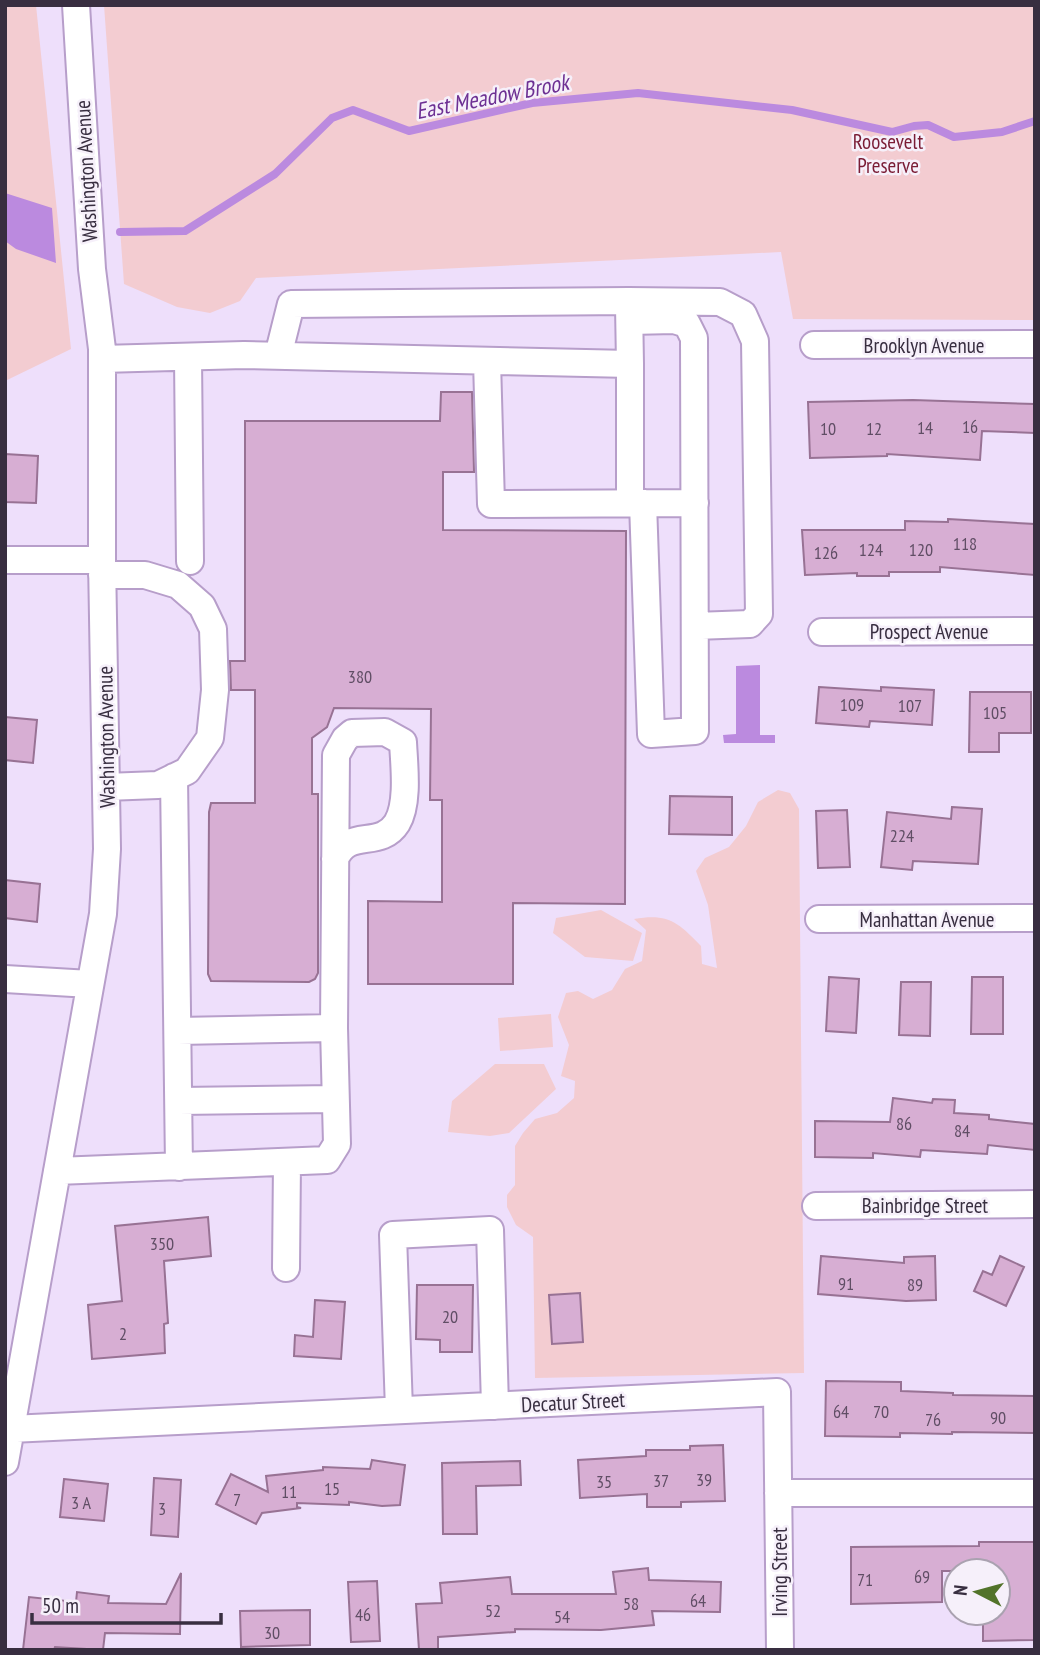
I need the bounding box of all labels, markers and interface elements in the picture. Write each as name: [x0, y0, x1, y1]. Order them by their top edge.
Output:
water label: East Meadow Brook: [413, 66, 574, 125]
street label: Washington Avenue: [69, 99, 103, 243]
park label: Roosevelt Preserve: [853, 128, 923, 179]
street label: Brooklyn Avenue: [864, 332, 984, 359]
house number: 16: [962, 415, 978, 438]
house number: 14: [917, 416, 933, 439]
house number: 10: [820, 417, 836, 440]
house number: 12: [866, 417, 882, 440]
house number: 118: [953, 532, 977, 555]
house number: 124: [859, 538, 883, 561]
house number: 120: [909, 538, 933, 561]
house number: 126: [814, 541, 838, 564]
street label: Prospect Avenue: [870, 618, 988, 645]
house number: 380: [348, 665, 372, 688]
street label: Washington Avenue: [91, 666, 121, 808]
house number: 109: [840, 693, 864, 716]
house number: 107: [898, 694, 922, 717]
house number: 105: [983, 701, 1007, 724]
house number: 224: [890, 824, 914, 847]
street label: Manhattan Avenue: [860, 906, 994, 933]
house number: 86: [896, 1112, 912, 1135]
house number: 84: [954, 1119, 970, 1142]
street label: Bainbridge Street: [862, 1192, 988, 1219]
house number: 350: [150, 1232, 174, 1255]
house number: 91: [838, 1272, 854, 1295]
house number: 89: [907, 1273, 923, 1296]
house number: 20: [442, 1305, 458, 1328]
house number: 2: [119, 1322, 127, 1345]
street label: Decatur Street: [520, 1386, 626, 1418]
house number: 64: [833, 1400, 849, 1423]
house number: 70: [873, 1400, 889, 1423]
house number: 90: [990, 1406, 1006, 1429]
house number: 76: [925, 1408, 941, 1431]
house number: 39: [696, 1468, 712, 1491]
house number: 37: [653, 1469, 669, 1492]
house number: 35: [596, 1470, 612, 1493]
house number: 15: [324, 1477, 340, 1500]
house number: 11: [281, 1480, 297, 1503]
house number: 7: [233, 1488, 241, 1511]
house number: 3 A: [71, 1491, 91, 1514]
house number: 3: [158, 1497, 166, 1520]
street label: Irving Street: [766, 1527, 793, 1617]
north arrow: [942, 1557, 1012, 1627]
house number: 69: [914, 1565, 930, 1588]
house number: 71: [857, 1568, 873, 1591]
scale bar: [32, 1582, 220, 1626]
text: N: [948, 1584, 973, 1597]
house number: 64: [690, 1589, 706, 1612]
text: 50 m: [42, 1592, 79, 1619]
house number: 58: [623, 1592, 639, 1615]
house number: 52: [485, 1599, 501, 1622]
house number: 46: [355, 1603, 371, 1626]
house number: 54: [554, 1605, 570, 1628]
house number: 30: [264, 1621, 280, 1644]

